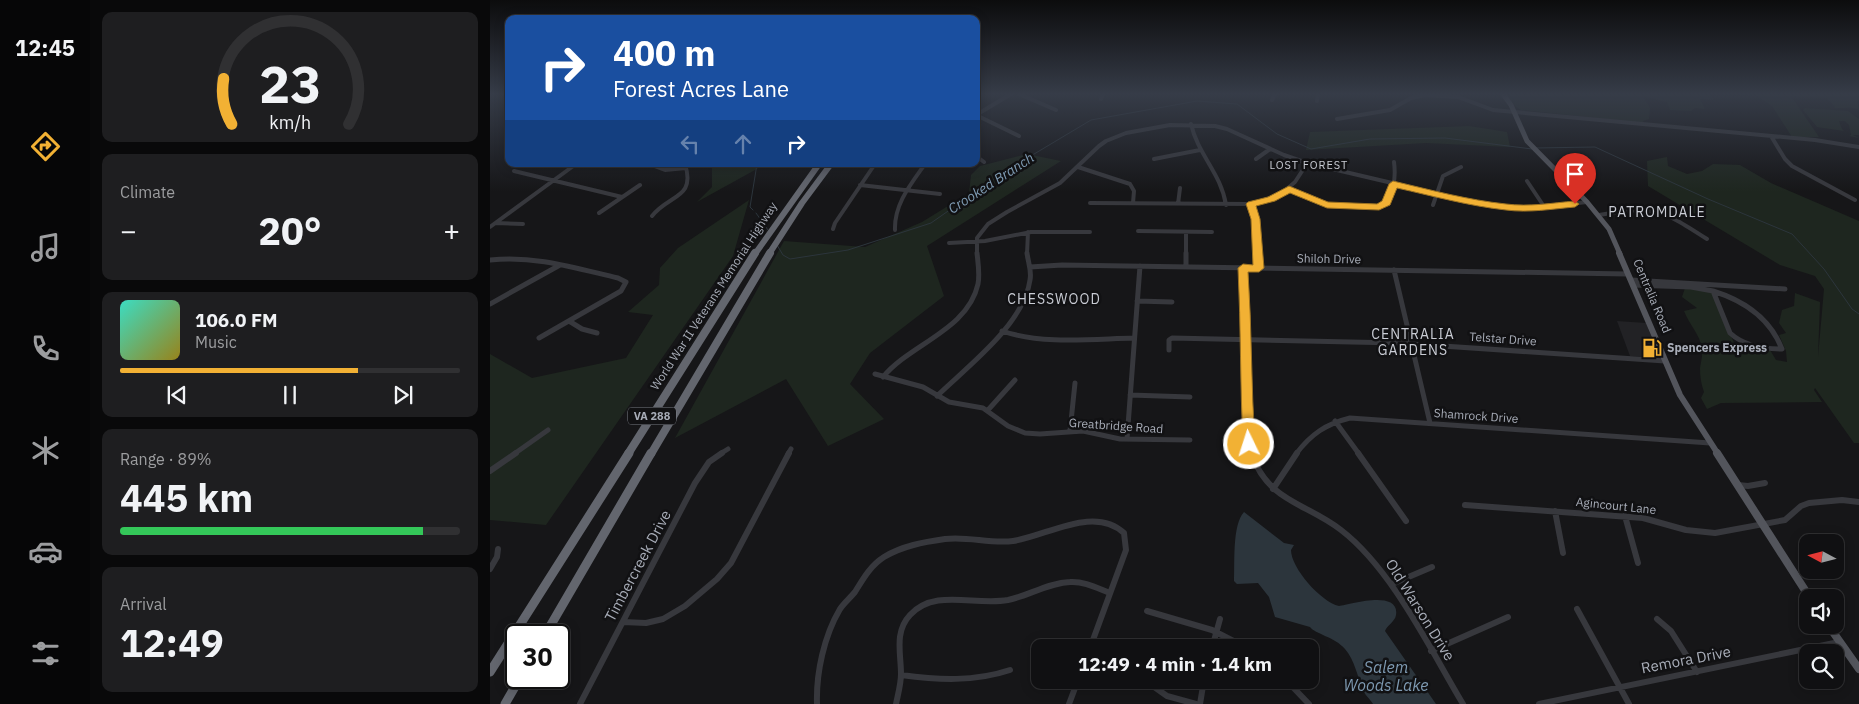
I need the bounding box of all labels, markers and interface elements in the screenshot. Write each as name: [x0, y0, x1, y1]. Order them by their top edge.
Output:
text: 400 m: [613, 30, 716, 76]
text: 12:45: [15, 33, 75, 62]
icon: right: [530, 35, 595, 100]
text: 23: [259, 50, 321, 117]
text: Forest Acres Lane: [613, 74, 789, 103]
text: km/h: [269, 111, 311, 134]
icon: directions: [28, 129, 63, 164]
icon: left: [676, 130, 704, 158]
icon: ahead: [729, 130, 757, 158]
icon: right: [782, 130, 810, 158]
water label: Crooked Branch: [945, 148, 1037, 218]
pin: [1554, 153, 1596, 204]
district label: LOST FOREST: [1270, 158, 1348, 172]
icon: arrive: [1561, 160, 1589, 188]
text: Climate: [120, 182, 175, 202]
street label: World War II Veterans Memorial Highway: [647, 199, 780, 393]
district label: PATROMDALE: [1608, 203, 1706, 221]
text: 20°: [258, 206, 322, 255]
text: −: [120, 212, 137, 249]
text: +: [443, 212, 460, 249]
icon: music: [28, 230, 63, 265]
street label: Shiloh Drive: [1297, 250, 1362, 267]
street label: Centralia Road: [1630, 257, 1675, 335]
district label: CHESSWOOD: [1007, 290, 1101, 308]
text: 106.0 FM: [195, 308, 278, 332]
district label: CENTRALIA GARDENS: [1371, 325, 1455, 359]
street label: Telstar Drive: [1469, 329, 1538, 348]
icon: phone: [28, 331, 63, 366]
text: Music: [195, 332, 237, 352]
fuel station icon: Spencers Express: [1641, 337, 1663, 359]
place label: Spencers Express: [1667, 340, 1767, 355]
icon: previous: [163, 381, 191, 409]
icon: pause: [276, 381, 304, 409]
icon: next: [389, 381, 417, 409]
street label: Shamrock Drive: [1433, 405, 1519, 426]
road number: VA 288: [628, 408, 676, 424]
street label: Greatbridge Road: [1068, 415, 1164, 436]
position arrow: [1222, 417, 1274, 469]
icon: climate: [28, 433, 63, 468]
text: Range · 89%: [120, 449, 212, 469]
text: 445 km: [120, 473, 253, 522]
street label: Agincourt Lane: [1575, 494, 1657, 517]
street label: Timbercreek Drive: [600, 507, 675, 625]
icon: car: [28, 534, 63, 569]
north arrow: [1799, 534, 1844, 579]
map controls: [1799, 534, 1844, 689]
street label: Old Warson Drive: [1382, 555, 1459, 664]
button: sound: [1799, 589, 1844, 634]
text: Arrival: [120, 594, 167, 614]
text: 12:49: [120, 618, 224, 667]
speed limit sign: 30: [505, 624, 570, 689]
icon: filters: [28, 636, 63, 671]
street label: Remora Drive: [1639, 642, 1732, 678]
button: search: [1799, 644, 1844, 689]
text: 12:49 · 4 min · 1.4 km: [1078, 652, 1272, 676]
water label: Salem Woods Lake: [1344, 657, 1428, 695]

